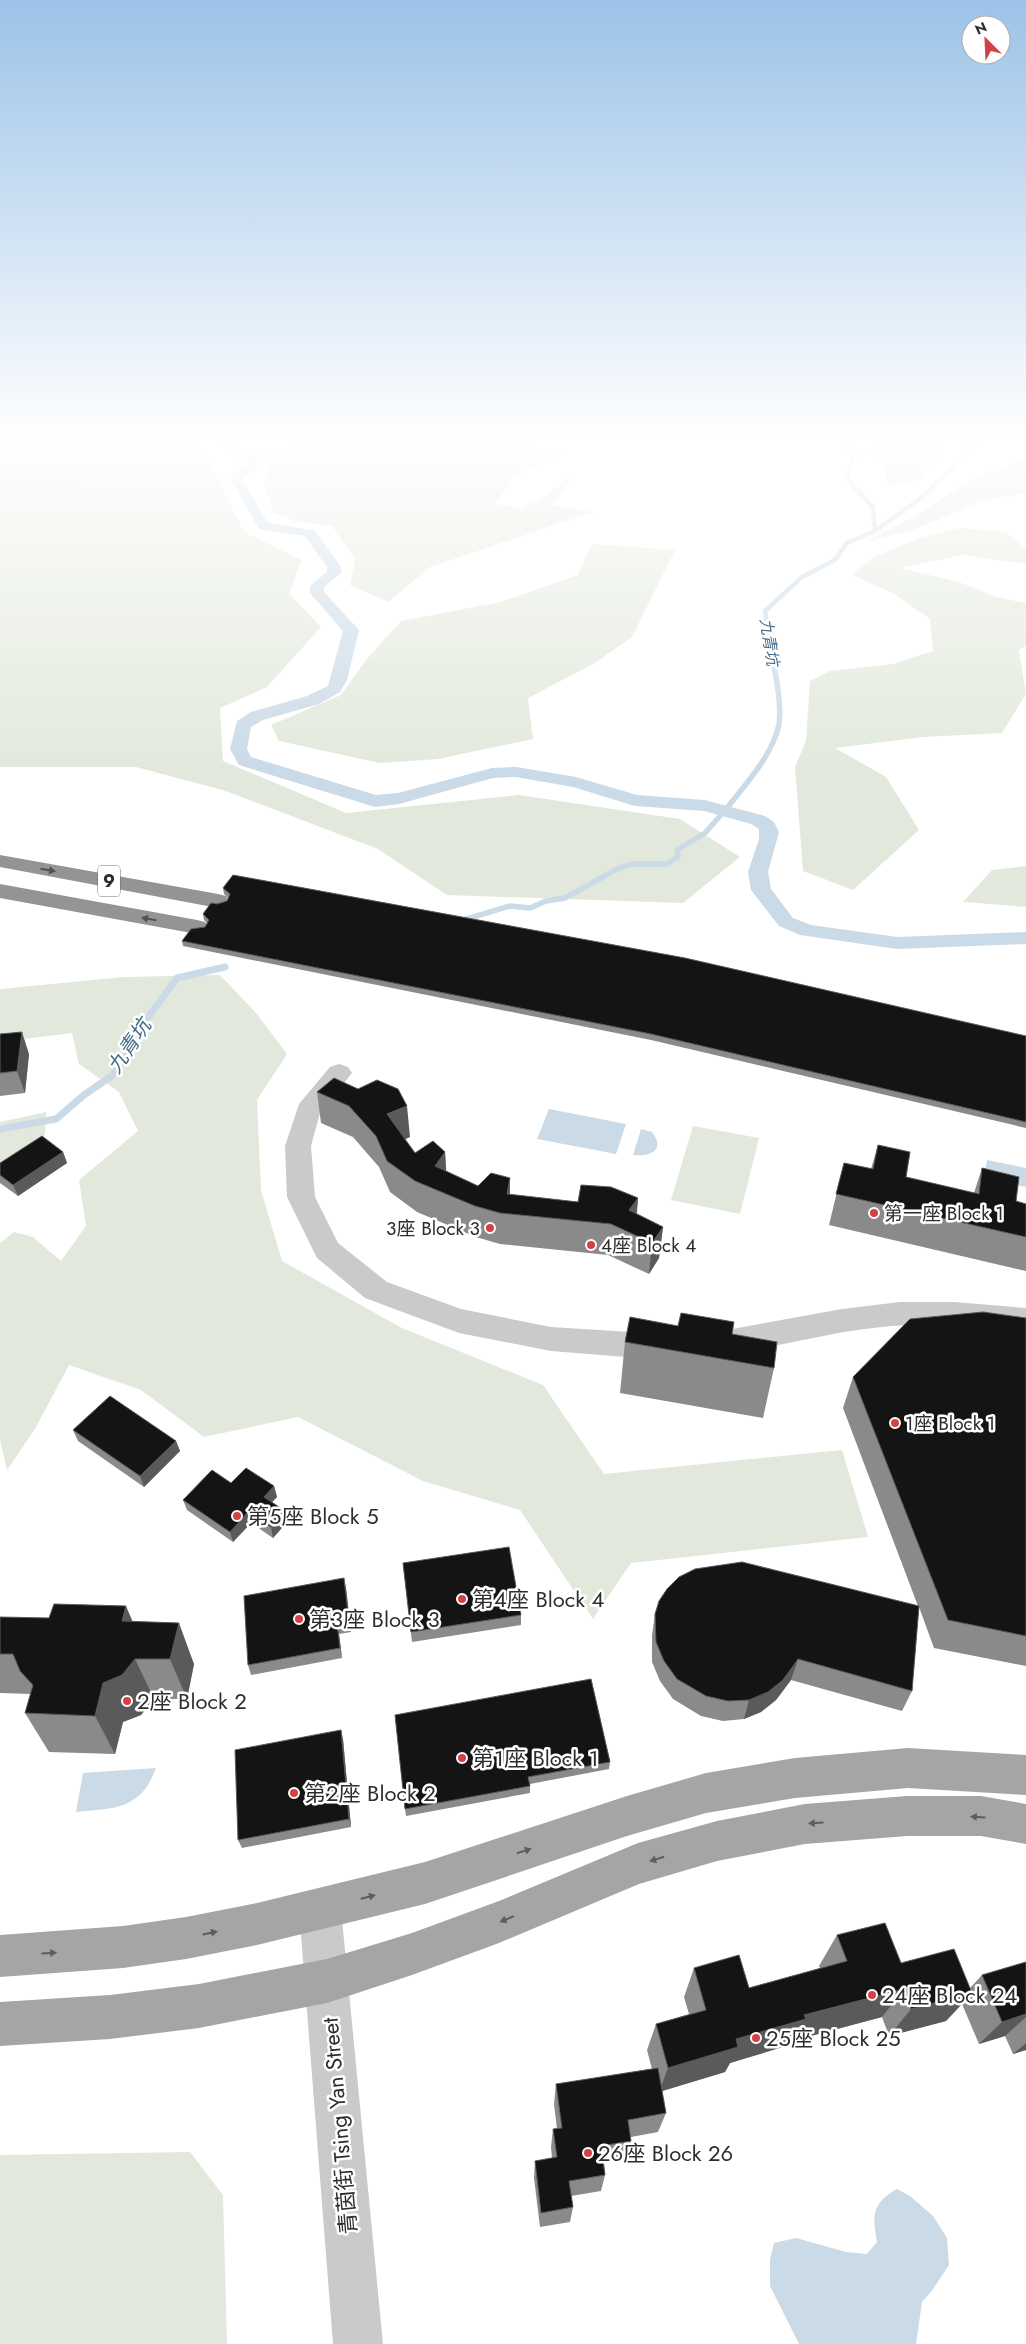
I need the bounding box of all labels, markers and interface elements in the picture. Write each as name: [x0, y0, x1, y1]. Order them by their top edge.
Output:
north arrow: [961, 15, 1011, 65]
text: N: [972, 17, 990, 40]
water label: 九青坑: [754, 617, 785, 670]
one-way arrow: [40, 866, 56, 874]
road number: 9: [98, 866, 120, 896]
one-way arrow: [141, 914, 157, 922]
water label: 九青坑: [101, 1011, 160, 1079]
place label: 第一座 Block 1: [884, 1200, 1004, 1227]
marker: 第一座 Block 1: [868, 1207, 880, 1219]
place label: 3座 Block 3: [386, 1215, 480, 1242]
marker: 3座 Block 3: [484, 1222, 496, 1234]
place label: 4座 Block 4: [601, 1232, 696, 1259]
marker: 4座 Block 4: [585, 1239, 597, 1251]
place label: 1座 Block 1: [905, 1410, 995, 1437]
marker: 1座 Block 1: [889, 1417, 901, 1429]
place label: 第5座 Block 5: [247, 1500, 379, 1532]
marker: 第5座 Block 5: [231, 1510, 243, 1522]
place label: 第4座 Block 4: [472, 1583, 605, 1615]
marker: 第4座 Block 4: [456, 1593, 468, 1605]
place label: 第3座 Block 3: [309, 1603, 440, 1635]
marker: 第3座 Block 3: [293, 1613, 305, 1625]
place label: 2座 Block 2: [137, 1685, 247, 1717]
marker: 2座 Block 2: [121, 1695, 133, 1707]
place label: 第1座 Block 1: [472, 1742, 599, 1774]
marker: 第1座 Block 1: [456, 1752, 468, 1764]
place label: 第2座 Block 2: [304, 1777, 436, 1809]
marker: 第2座 Block 2: [288, 1787, 300, 1799]
one-way arrow: [970, 1812, 986, 1820]
one-way arrow: [807, 1819, 823, 1827]
one-way arrow: [516, 1846, 531, 1854]
one-way arrow: [650, 1855, 665, 1863]
one-way arrow: [361, 1893, 376, 1901]
one-way arrow: [499, 1915, 514, 1923]
one-way arrow: [202, 1929, 218, 1937]
one-way arrow: [41, 1948, 57, 1956]
place label: 24座 Block 24: [882, 1979, 1018, 2011]
marker: 24座 Block 24: [866, 1989, 878, 2001]
street label: 青茵街 Tsing Yan Street: [314, 2016, 364, 2236]
place label: 25座 Block 25: [766, 2022, 901, 2054]
marker: 25座 Block 25: [750, 2032, 762, 2044]
place label: 26座 Block 26: [598, 2137, 733, 2169]
marker: 26座 Block 26: [582, 2147, 594, 2159]

